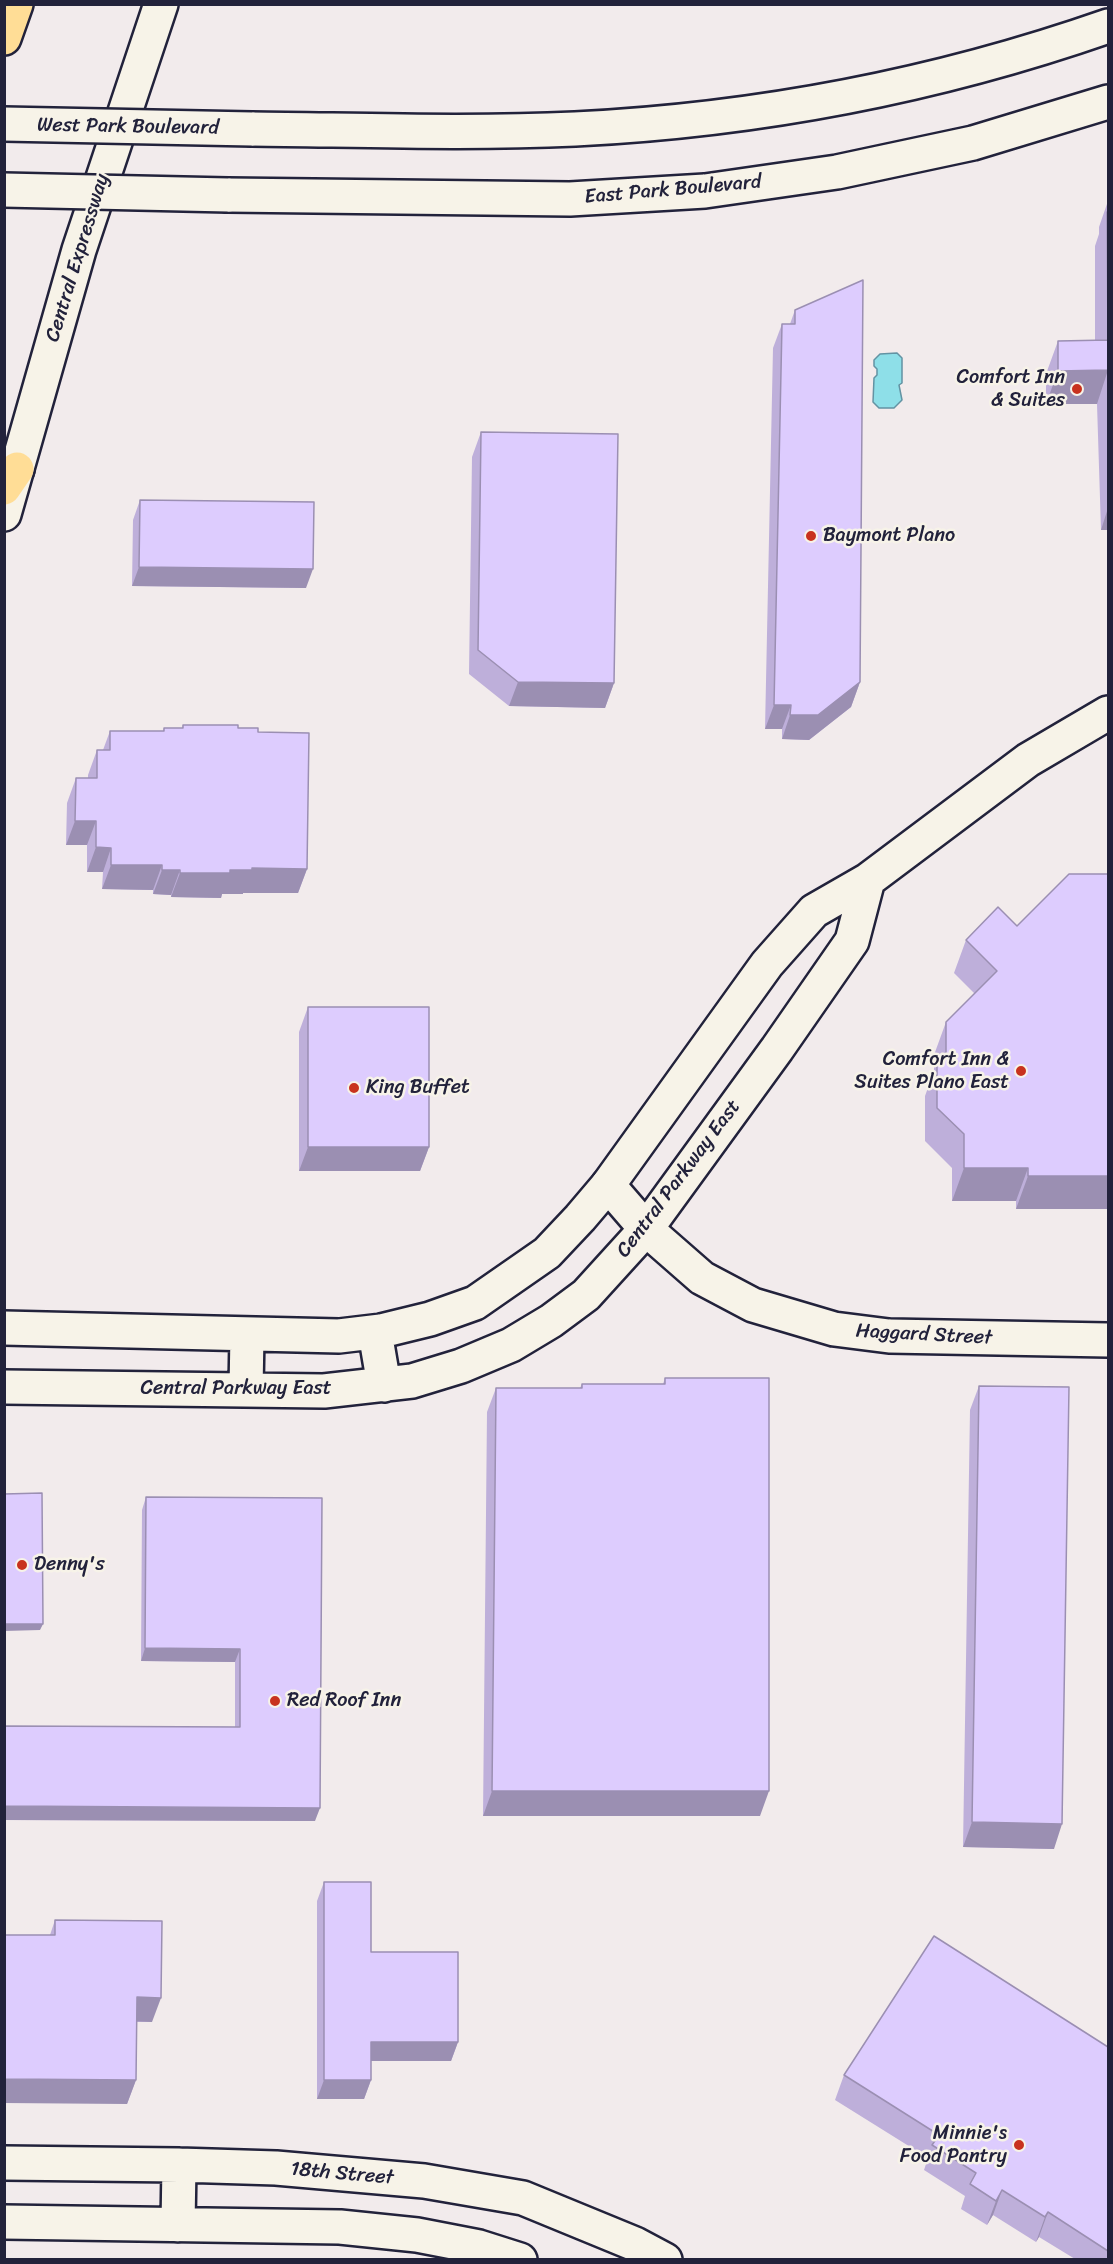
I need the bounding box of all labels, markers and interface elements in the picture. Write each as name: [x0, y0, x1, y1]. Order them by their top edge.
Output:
street label: West Park Boulevard: [37, 113, 219, 141]
street label: East Park Boulevard: [584, 170, 762, 210]
street label: Central Expressway: [41, 171, 115, 345]
place label: Comfort Inn & Suites: [957, 366, 1065, 413]
marker: Comfort Inn & Suites: [1070, 382, 1084, 396]
place label: Baymont Plano: [823, 524, 955, 548]
marker: Baymont Plano: [804, 529, 818, 543]
place label: Comfort Inn & Suites Plano East: [854, 1048, 1009, 1095]
marker: Comfort Inn & Suites Plano East: [1014, 1064, 1028, 1078]
place label: King Buffet: [366, 1076, 470, 1100]
marker: King Buffet: [347, 1081, 361, 1095]
street label: Central Parkway East: [612, 1096, 746, 1262]
street label: Haggard Street: [855, 1319, 993, 1351]
street label: Central Parkway East: [141, 1377, 331, 1401]
place label: Denny's: [34, 1553, 105, 1577]
marker: Denny's: [15, 1558, 29, 1572]
place label: Red Roof Inn: [287, 1689, 401, 1713]
marker: Red Roof Inn: [268, 1694, 282, 1708]
place label: Minnie's Food Pantry: [900, 2122, 1007, 2169]
marker: Minnie's Food Pantry: [1012, 2138, 1026, 2152]
street label: 18th Street: [290, 2158, 394, 2190]

